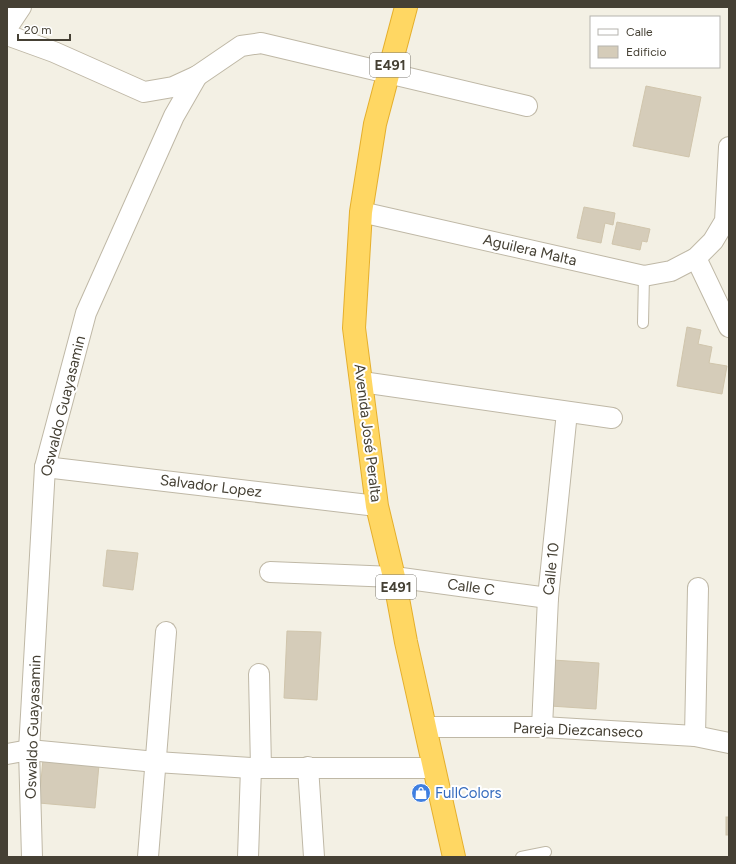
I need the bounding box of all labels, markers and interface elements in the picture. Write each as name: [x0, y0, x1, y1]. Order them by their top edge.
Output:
scale bar: [18, 16, 70, 42]
legend: [590, 16, 720, 68]
text: 20 m: [24, 23, 52, 37]
text: Calle: [626, 25, 653, 39]
text: Edificio: [626, 45, 666, 59]
road number: E491: [370, 53, 410, 77]
street label: Aguilera Malta: [481, 230, 579, 270]
street label: Oswaldo Guayasamin: [37, 334, 89, 478]
street label: Avenida José Peralta: [351, 363, 385, 503]
street label: Salvador Lopez: [159, 471, 263, 501]
street label: Calle 10: [539, 542, 563, 596]
road number: E491: [376, 575, 416, 599]
street label: Calle C: [446, 575, 496, 599]
street label: Oswaldo Guayasamin: [21, 655, 45, 799]
street label: Pareja Diezcanseco: [513, 719, 644, 741]
shop icon: FullColors: [410, 782, 432, 804]
place label: FullColors: [435, 784, 502, 802]

